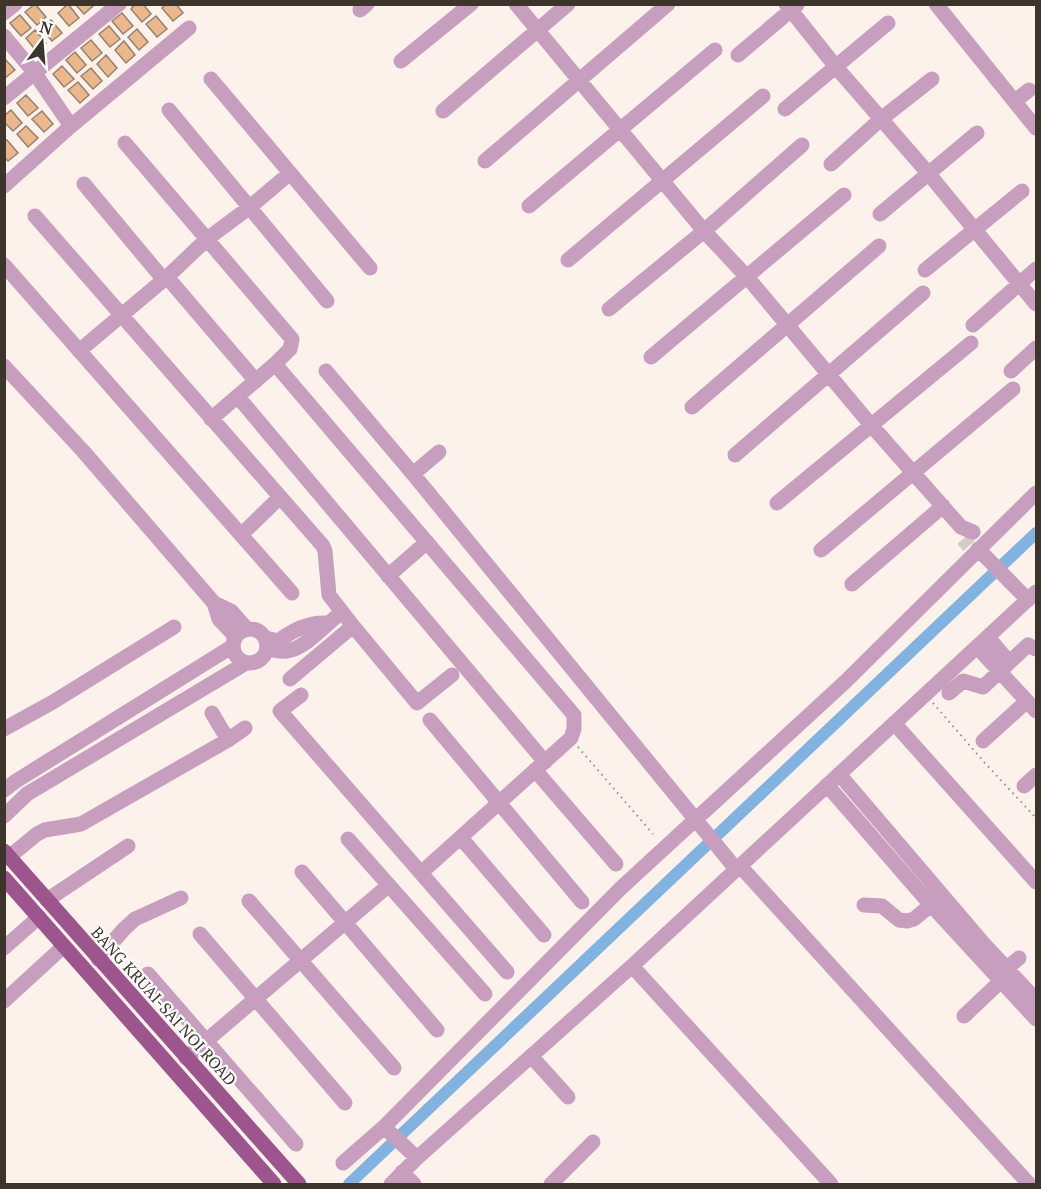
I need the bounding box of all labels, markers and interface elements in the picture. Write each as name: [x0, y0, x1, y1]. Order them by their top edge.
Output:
north arrow: [12, 12, 72, 72]
text: N: [37, 15, 55, 40]
street label: BANG KRUAI-SAI NOI ROAD: [87, 922, 241, 1090]

